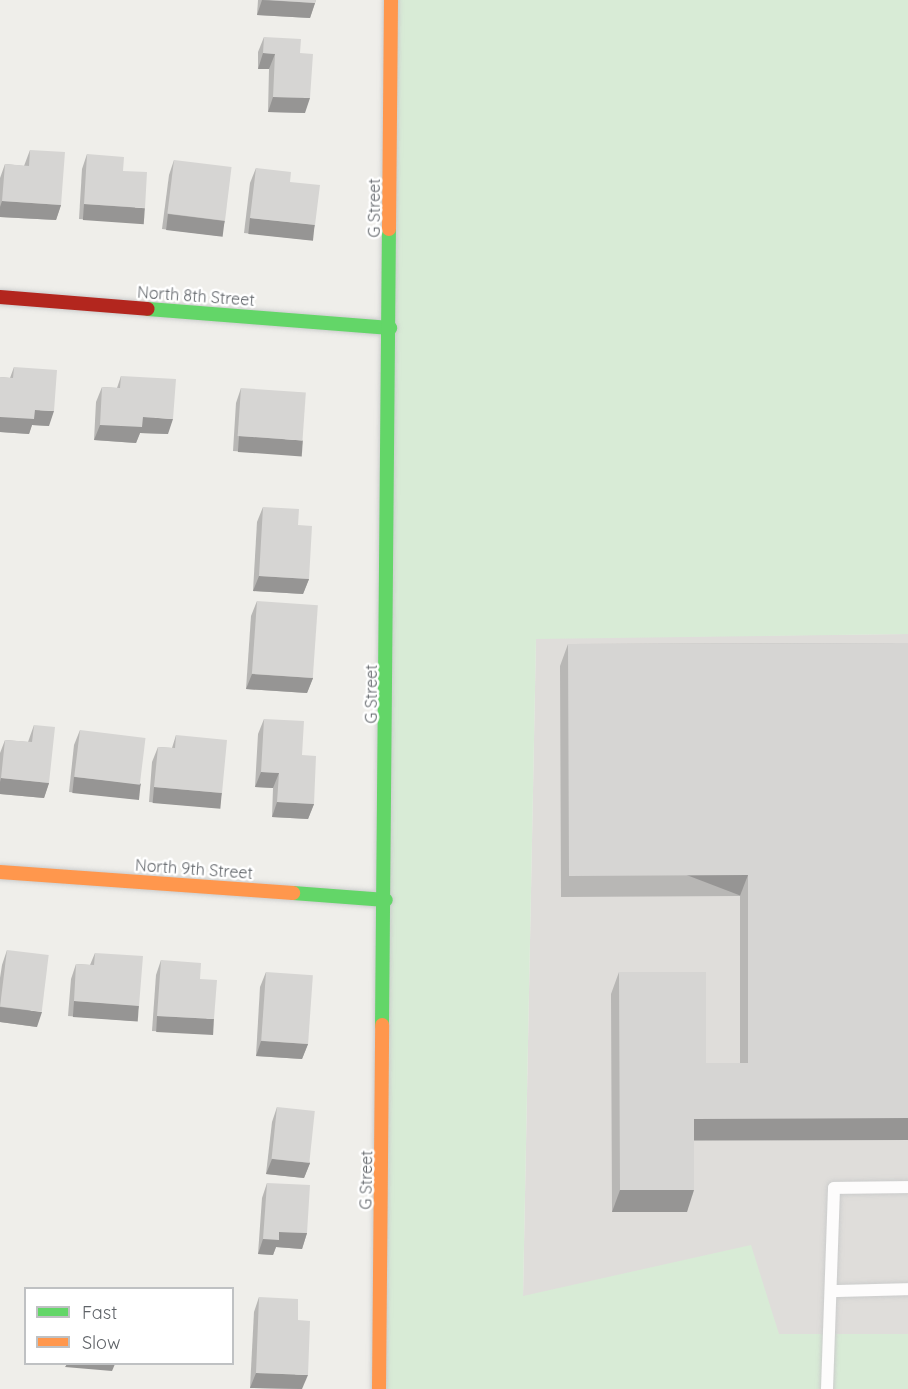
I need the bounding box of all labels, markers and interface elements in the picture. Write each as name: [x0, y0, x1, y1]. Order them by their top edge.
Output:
street label: G Street: [364, 178, 384, 238]
street label: North 8th Street: [137, 282, 255, 310]
street label: G Street: [361, 664, 381, 724]
street label: North 9th Street: [135, 855, 253, 883]
street label: G Street: [356, 1150, 376, 1210]
legend: [24, 1287, 234, 1365]
text: Fast: [82, 1301, 117, 1324]
text: Slow: [82, 1331, 120, 1354]

